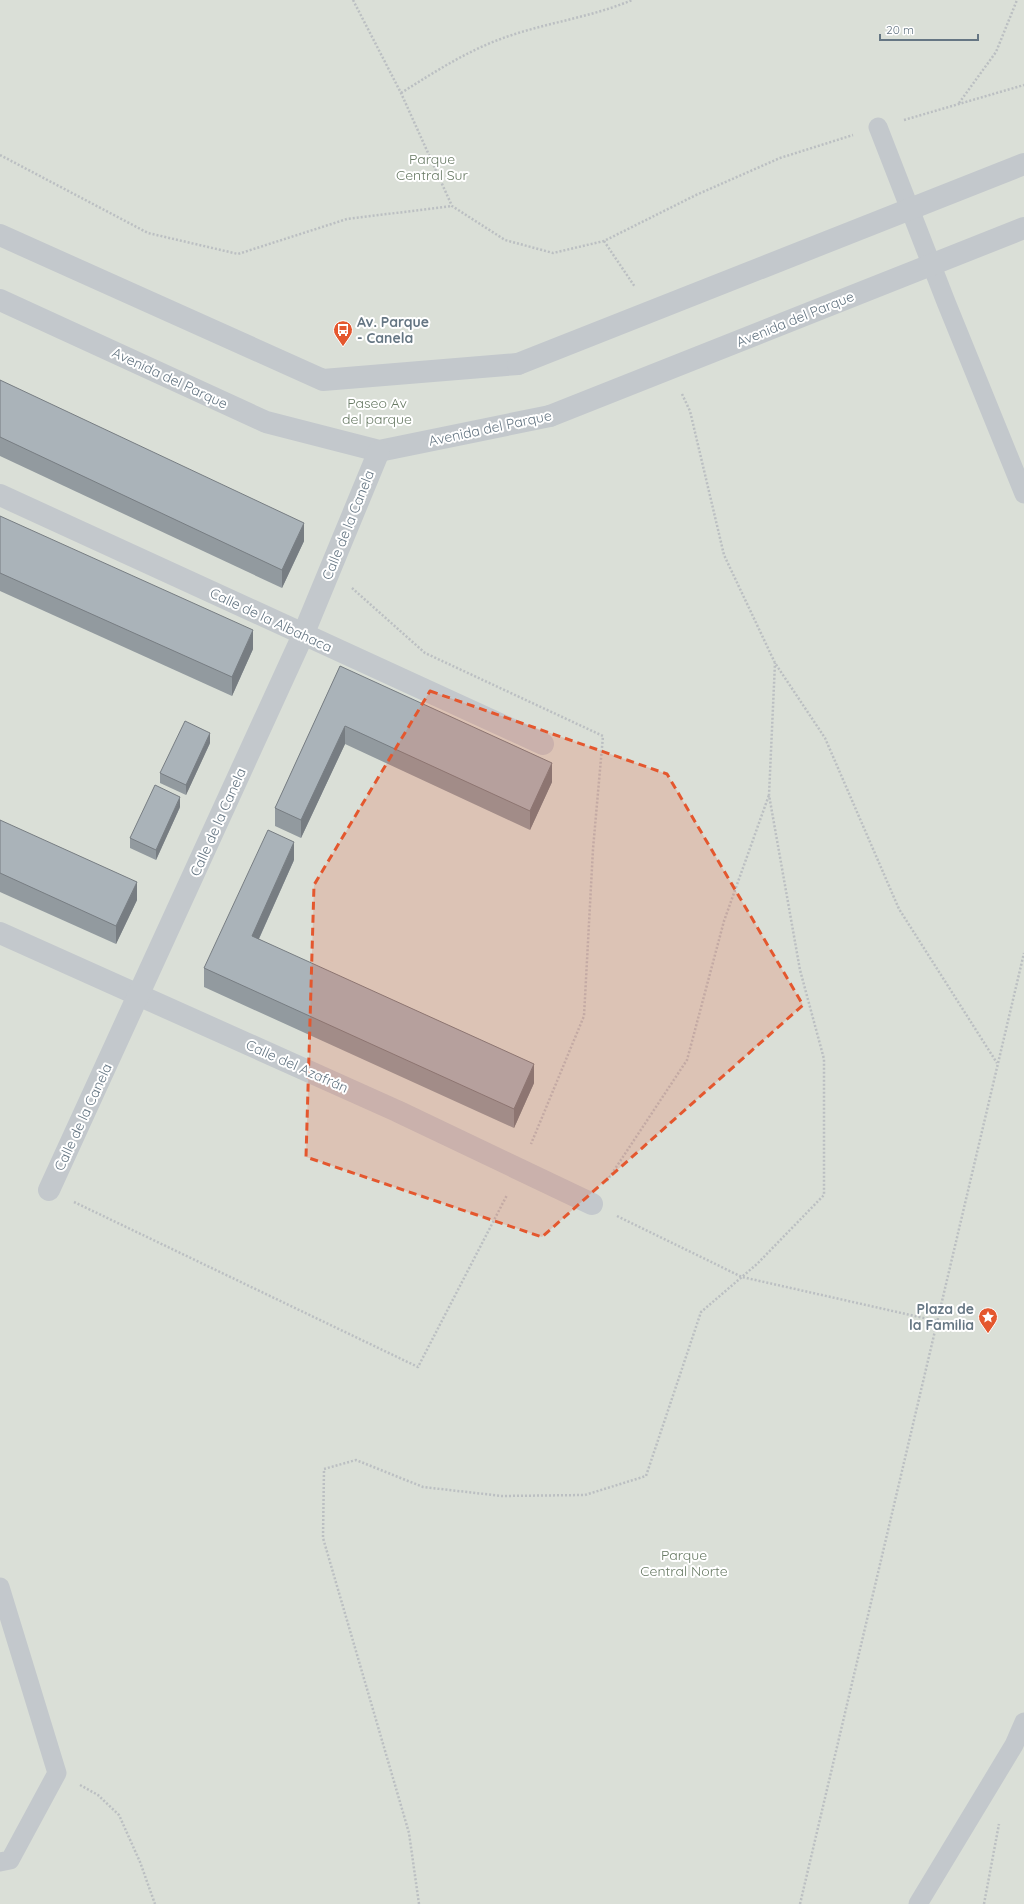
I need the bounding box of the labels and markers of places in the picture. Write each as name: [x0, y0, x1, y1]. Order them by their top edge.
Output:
place label: Av. Parque - Canela: [357, 313, 429, 347]
bus stop icon: Av. Parque - Canela: [332, 319, 354, 347]
place label: Plaza de la Familia: [909, 1300, 974, 1334]
place icon: Plaza de la Familia: [977, 1306, 999, 1334]

